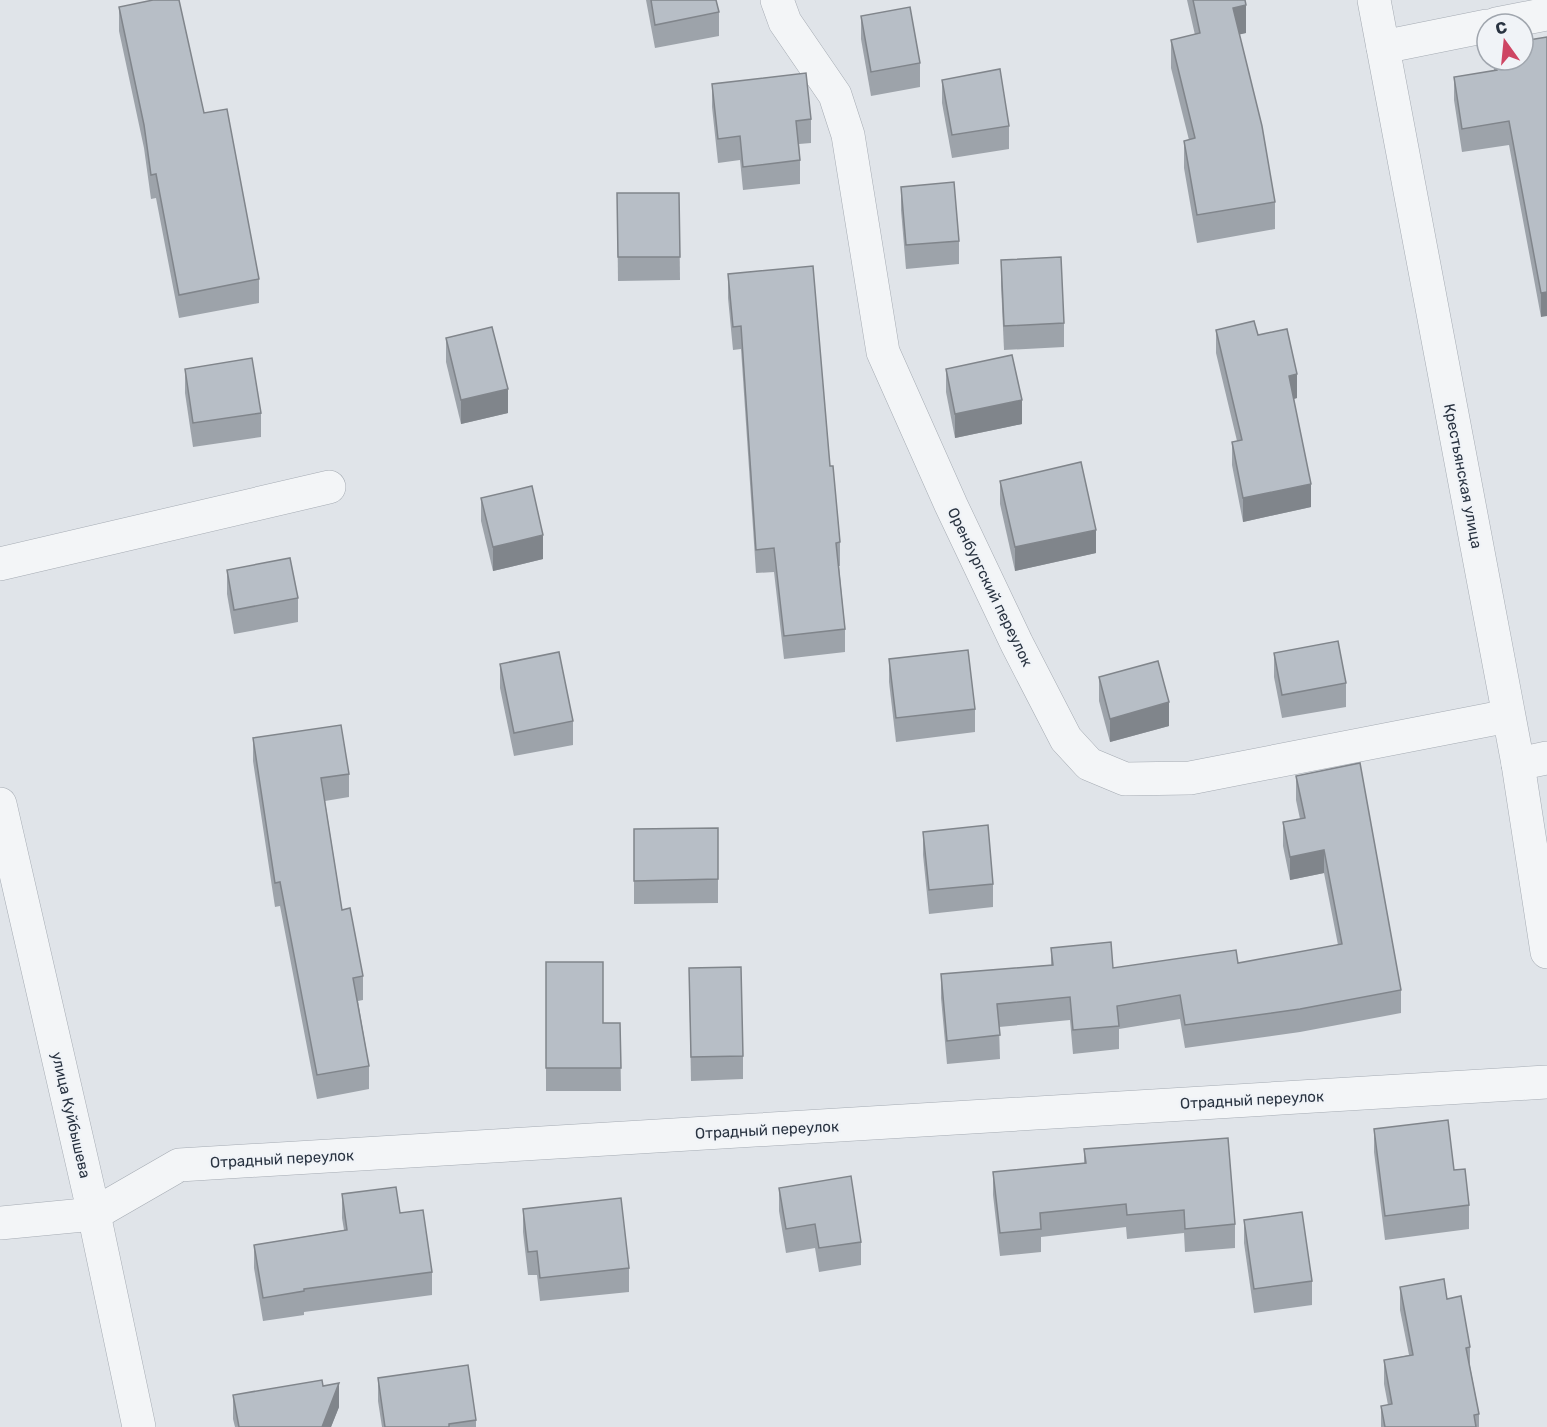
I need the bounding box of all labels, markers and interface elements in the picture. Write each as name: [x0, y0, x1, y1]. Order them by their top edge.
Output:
north arrow: [1475, 12, 1535, 72]
text: С: [1493, 17, 1509, 39]
street label: Крестьянская улица: [1440, 402, 1486, 550]
street label: Оренбургский переулок: [944, 505, 1036, 669]
street label: улица Куйбышева: [48, 1050, 94, 1180]
street label: Отрадный переулок: [1180, 1087, 1324, 1113]
street label: Отрадный переулок: [695, 1117, 839, 1143]
street label: Отрадный переулок: [210, 1146, 354, 1172]

